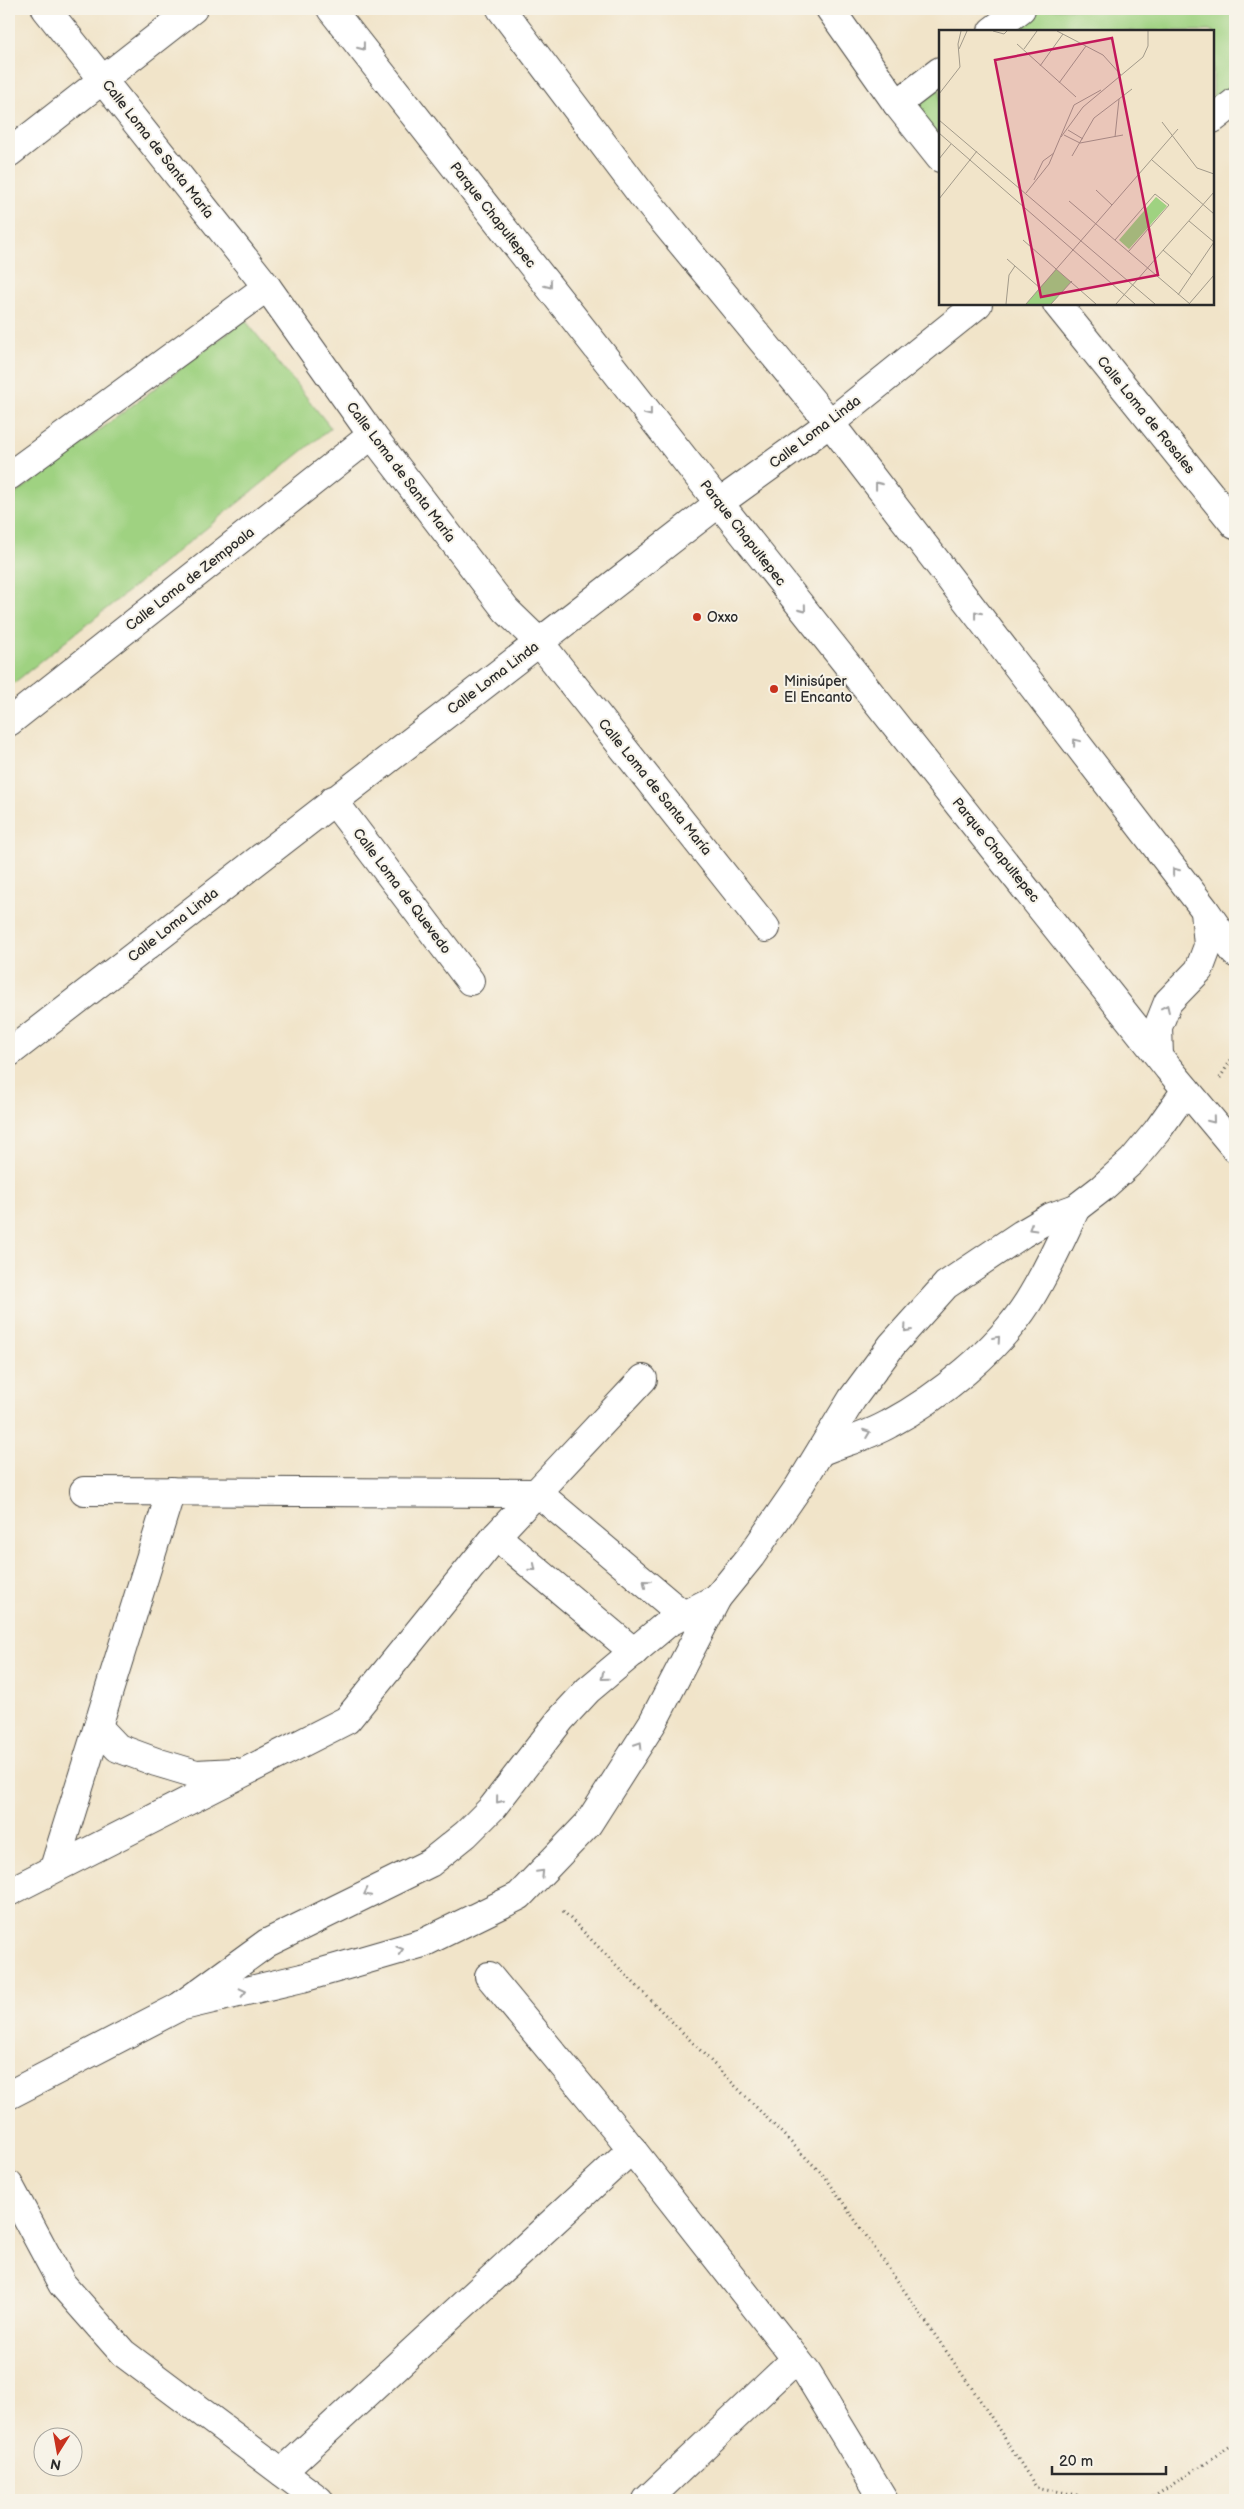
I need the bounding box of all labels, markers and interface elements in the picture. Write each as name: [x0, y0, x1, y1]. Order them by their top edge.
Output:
inset map: [939, 30, 1214, 305]
one-way arrow: [356, 41, 364, 50]
street label: Calle Loma de Santa María: [99, 76, 217, 222]
street label: Parque Chapultepec: [446, 159, 540, 271]
one-way arrow: [543, 279, 551, 288]
street label: Calle Loma de Rosales: [1093, 353, 1199, 477]
street label: Calle Loma Linda: [766, 392, 864, 472]
street label: Calle Loma de Santa María: [343, 399, 459, 545]
one-way arrow: [643, 407, 651, 416]
street label: Parque Chapultepec: [696, 477, 790, 589]
one-way arrow: [875, 481, 884, 491]
street label: Calle Loma de Zempoala: [122, 523, 258, 634]
one-way arrow: [798, 603, 806, 612]
place label: Oxxo: [707, 609, 738, 626]
one-way arrow: [974, 610, 983, 620]
marker: Oxxo: [691, 611, 703, 623]
street label: Calle Loma Linda: [444, 638, 542, 718]
place label: Minisúper El Encanto: [784, 673, 852, 706]
marker: Minisúper El Encanto: [768, 683, 780, 695]
street label: Calle Loma de Santa María: [595, 715, 715, 859]
one-way arrow: [1074, 739, 1082, 748]
street label: Parque Chapultepec: [949, 794, 1043, 906]
street label: Calle Loma de Quevedo: [349, 825, 455, 957]
one-way arrow: [1173, 868, 1181, 877]
street label: Calle Loma Linda: [124, 884, 222, 966]
one-way arrow: [1160, 1004, 1171, 1013]
one-way arrow: [1206, 1114, 1215, 1123]
one-way arrow: [1028, 1222, 1037, 1232]
one-way arrow: [904, 1324, 913, 1333]
one-way arrow: [992, 1335, 1001, 1344]
one-way arrow: [862, 1429, 871, 1439]
one-way arrow: [527, 1562, 536, 1570]
one-way arrow: [643, 1581, 652, 1589]
one-way arrow: [601, 1671, 610, 1680]
one-way arrow: [633, 1741, 642, 1750]
one-way arrow: [496, 1794, 504, 1803]
one-way arrow: [535, 1870, 544, 1879]
one-way arrow: [364, 1886, 373, 1896]
one-way arrow: [396, 1945, 404, 1955]
one-way arrow: [239, 1987, 248, 1998]
north arrow: [32, 2426, 82, 2476]
scale bar: [1052, 2444, 1165, 2476]
text: 20 m: [1059, 2452, 1093, 2471]
text: N: [49, 2455, 62, 2474]

